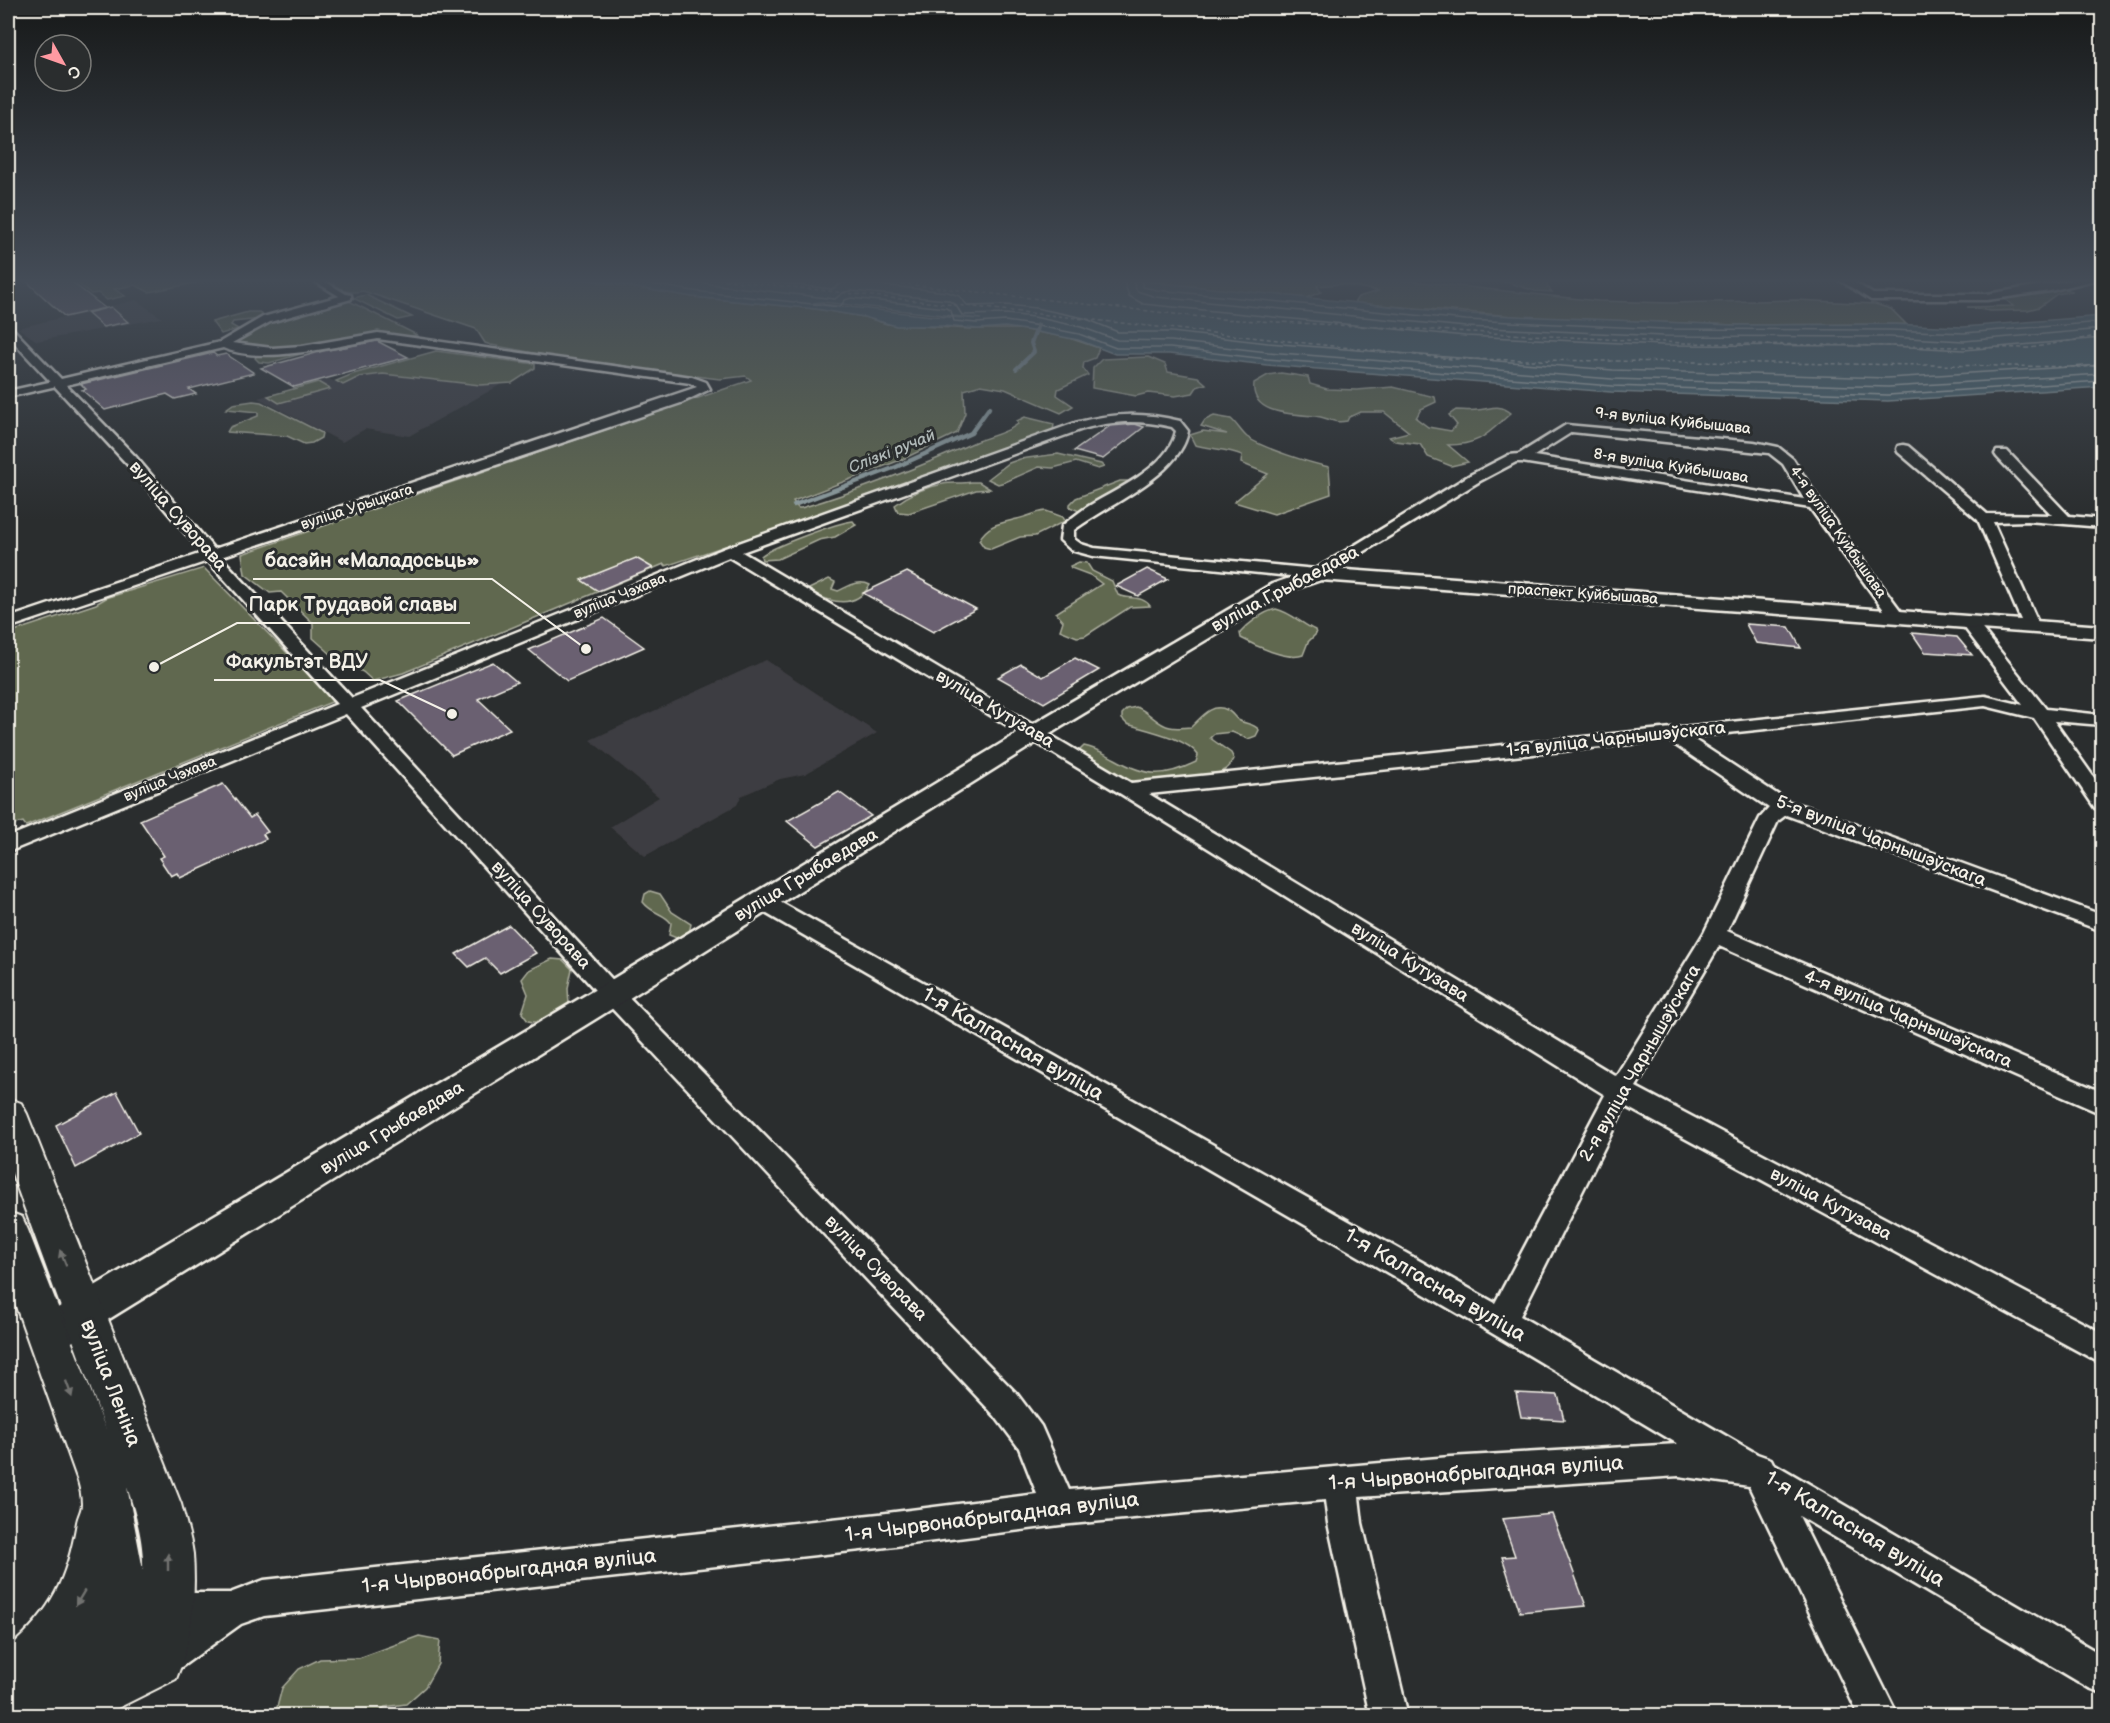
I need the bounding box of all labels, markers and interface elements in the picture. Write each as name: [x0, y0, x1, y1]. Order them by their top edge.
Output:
north arrow: [33, 33, 93, 93]
text: С: [62, 61, 84, 82]
street label: 9-я вуліца Куйбышава: [1594, 403, 1752, 439]
water label: Слізкі ручай: [846, 426, 938, 478]
street label: 8-я вуліца Куйбышава: [1592, 444, 1750, 488]
street label: вуліца Суворава: [125, 457, 232, 575]
street label: 4-я вуліца Куйбышава: [1785, 462, 1891, 602]
street label: вуліца Урыцкага: [298, 480, 416, 534]
callout: басэйн «Маладосьць»: [253, 541, 492, 579]
street label: вуліца Грыбаедава: [1208, 541, 1362, 637]
text: басэйн «Маладосьць»: [265, 549, 479, 573]
street label: вуліца Чэхава: [571, 569, 669, 623]
street label: праспект Куйбышава: [1507, 579, 1659, 609]
callout: Парк Трудавой славы: [237, 585, 470, 623]
text: Парк Трудавой славы: [249, 593, 457, 617]
callout: Факультэт ВДУ: [214, 642, 380, 680]
text: Факультэт ВДУ: [226, 650, 368, 674]
street label: вуліца Кутузава: [932, 665, 1058, 753]
street label: 1-я вуліца Чарнышэўскага: [1505, 717, 1727, 761]
street label: вуліца Чэхава: [121, 752, 219, 806]
street label: 5-я вуліца Чарнышэўскага: [1773, 791, 1989, 891]
street label: вуліца Грыбаедава: [730, 824, 882, 926]
street label: вуліца Суворава: [487, 856, 595, 974]
street label: вуліца Кутузава: [1347, 917, 1473, 1007]
street label: 2-я вуліца Чарнышэўскага: [1575, 961, 1705, 1165]
street label: 4-я вуліца Чарнышэўскага: [1801, 966, 2016, 1073]
street label: 1-я Калгасная вуліца: [918, 982, 1109, 1107]
street label: вуліца Грыбаедава: [316, 1077, 468, 1179]
street label: вуліца Кутузава: [1767, 1163, 1896, 1245]
street label: вуліца Суворава: [820, 1211, 932, 1325]
street label: 1-я Калгасная вуліца: [1340, 1223, 1531, 1348]
one-way arrow: [58, 1249, 68, 1267]
street label: вуліца Леніна: [75, 1316, 147, 1451]
one-way arrow: [65, 1380, 75, 1398]
street label: 1-я Чырвонабрыгадная вуліца: [1328, 1450, 1625, 1496]
street label: 1-я Калгасная вуліца: [1760, 1465, 1950, 1593]
street label: 1-я Чырвонабрыгадная вуліца: [844, 1486, 1141, 1547]
street label: 1-я Чырвонабрыгадная вуліца: [361, 1543, 658, 1599]
one-way arrow: [163, 1552, 173, 1571]
one-way arrow: [75, 1590, 86, 1606]

